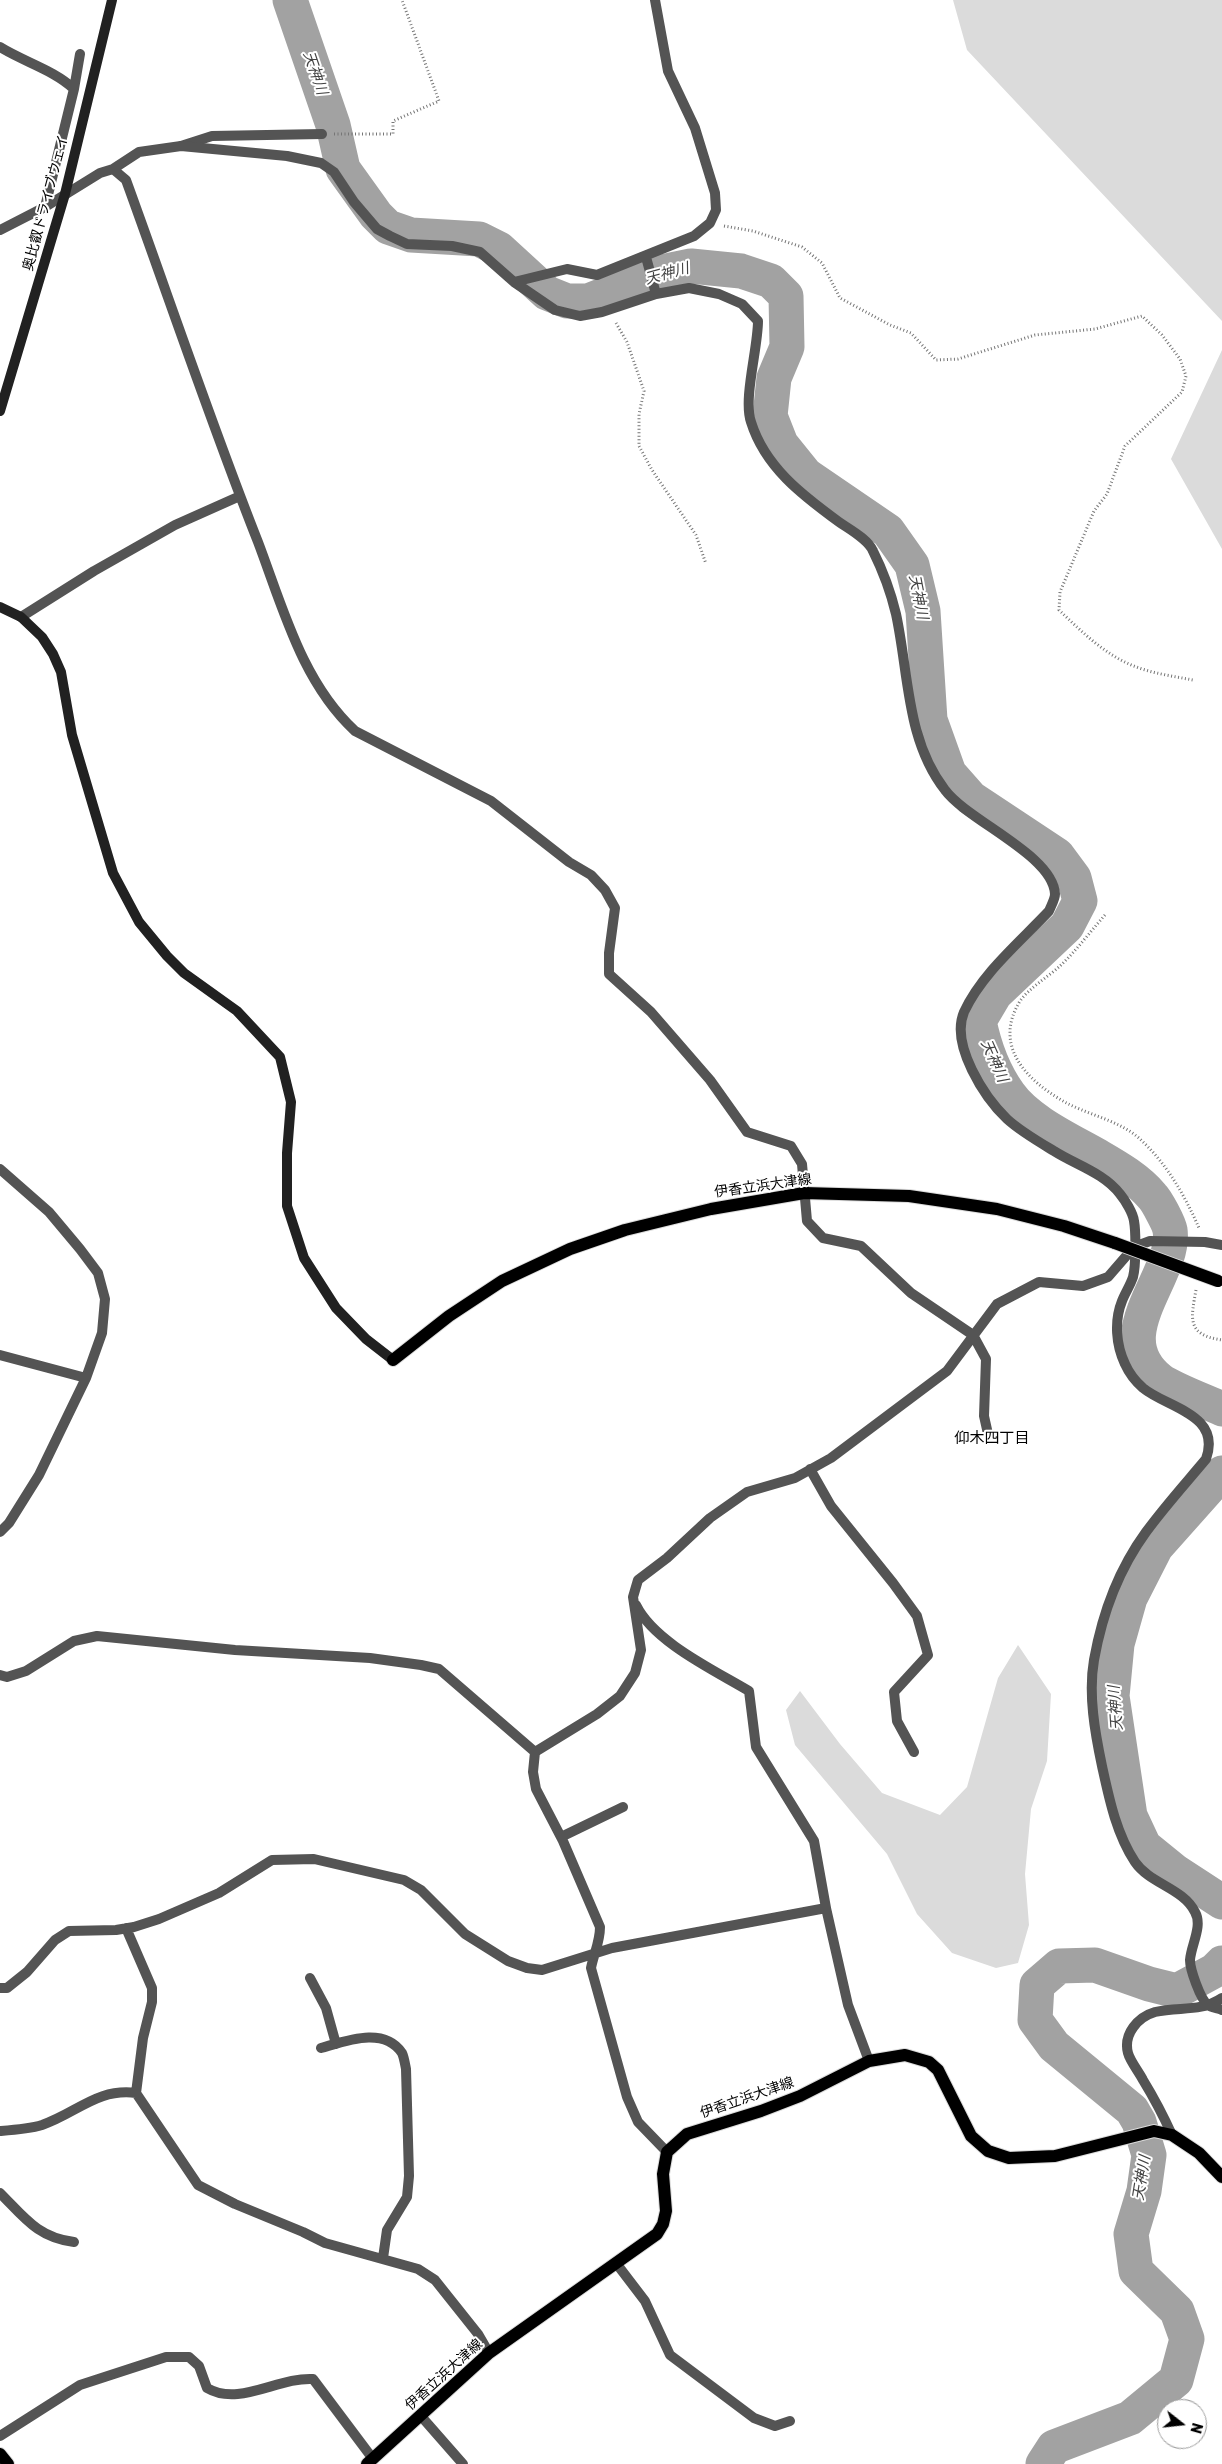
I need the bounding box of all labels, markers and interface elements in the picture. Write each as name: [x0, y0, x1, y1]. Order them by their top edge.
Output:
water label: 天神川: [299, 49, 331, 97]
street label: 奥比叡ドライブウェイ: [20, 133, 72, 273]
water label: 天神川: [643, 259, 691, 289]
water label: 天神川: [905, 573, 931, 621]
water label: 天神川: [977, 1037, 1011, 1085]
street label: 伊香立浜大津線: [713, 1171, 813, 1201]
district label: 仰木四丁目: [955, 1430, 1029, 1448]
water label: 天神川: [1105, 1685, 1127, 1731]
street label: 伊香立浜大津線: [698, 2074, 796, 2122]
water label: 天神川: [1130, 2154, 1154, 2202]
street label: 伊香立浜大津線: [402, 2336, 486, 2414]
north arrow: [1157, 2399, 1207, 2449]
text: N: [1186, 2421, 1206, 2435]

